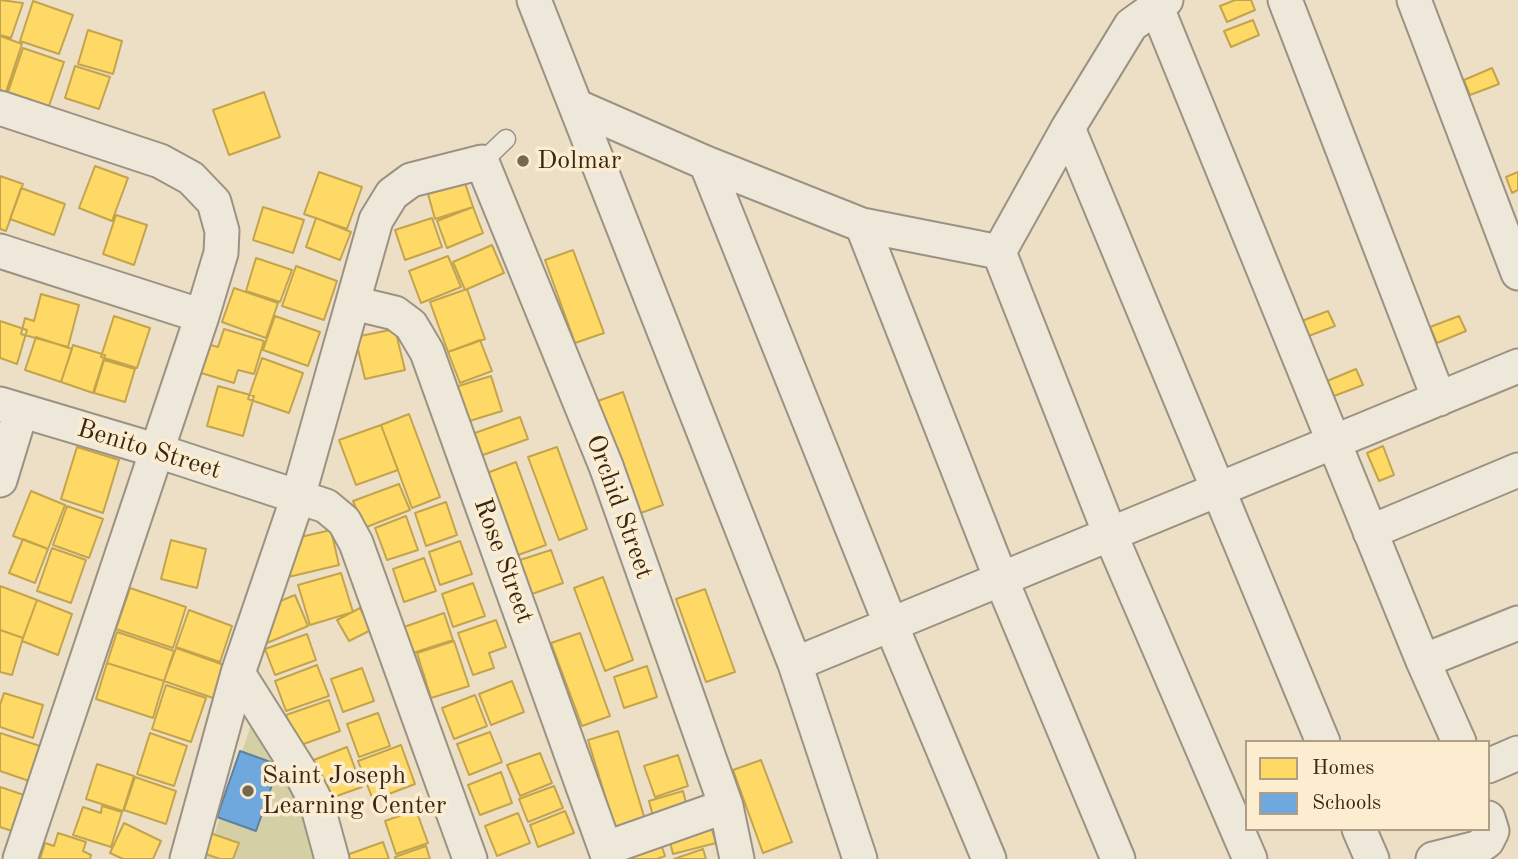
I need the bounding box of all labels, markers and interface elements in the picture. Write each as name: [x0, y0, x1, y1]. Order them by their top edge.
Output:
place label: Dolmar: [537, 145, 621, 177]
marker: Dolmar: [515, 153, 531, 169]
street label: Benito Street: [73, 413, 225, 487]
street label: Orchid Street: [578, 431, 660, 583]
street label: Rose Street: [466, 494, 540, 628]
legend: [1245, 740, 1490, 831]
text: Homes: [1312, 758, 1374, 779]
place label: Saint Joseph Learning Center: [262, 760, 446, 822]
marker: Saint Joseph Learning Center: [240, 783, 256, 799]
text: Schools: [1312, 793, 1381, 814]

